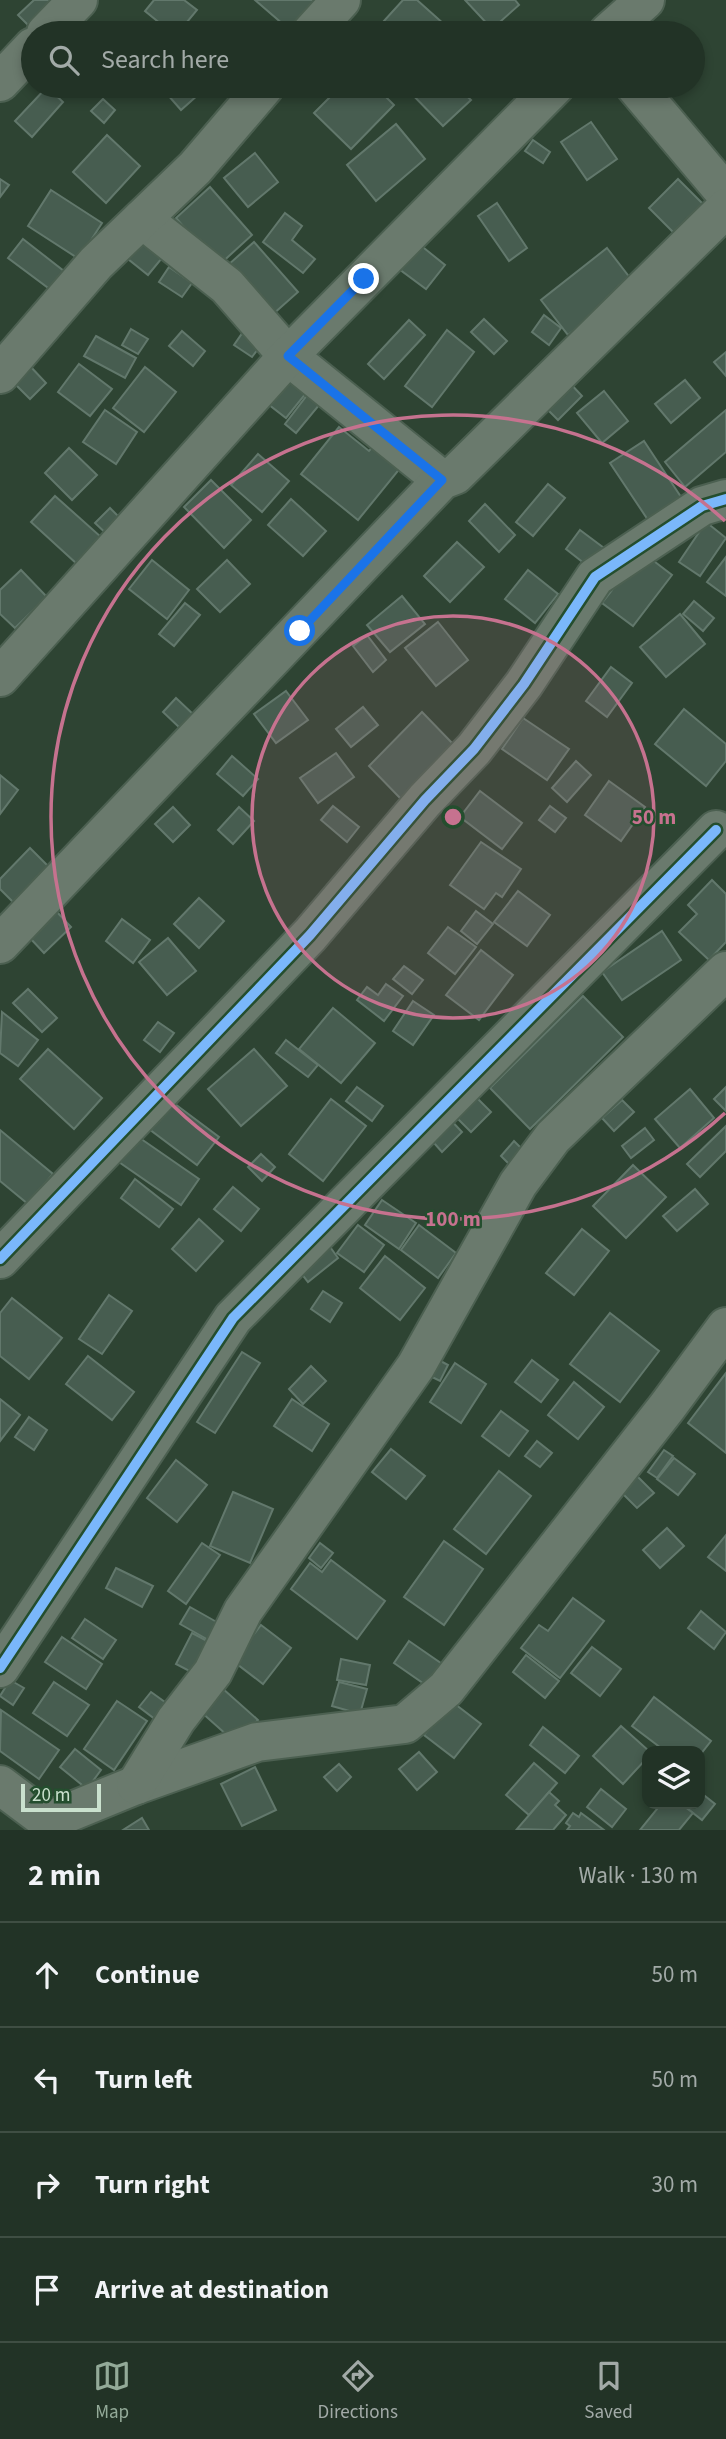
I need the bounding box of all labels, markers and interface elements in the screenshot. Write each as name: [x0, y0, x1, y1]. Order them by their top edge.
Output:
search box: [21, 21, 705, 98]
icon: search: [45, 41, 83, 79]
text: Search here: [101, 41, 229, 78]
route end: [348, 263, 379, 294]
route start: [284, 615, 315, 646]
text: 50 m: [632, 802, 676, 832]
centre of rings: [441, 805, 465, 829]
text: 100 m: [425, 1204, 481, 1234]
map controls: [642, 1746, 705, 1809]
button: layers: [642, 1746, 705, 1809]
scale bar: [21, 1781, 102, 1813]
text: 20 m: [32, 1782, 70, 1809]
text: 2 min: [28, 1854, 101, 1897]
text: Walk · 130 m: [579, 1859, 698, 1892]
icon: ahead: [28, 1956, 66, 1994]
text: Continue: [95, 1956, 200, 1993]
text: 50 m: [651, 1958, 698, 1991]
icon: left: [28, 2061, 66, 2099]
text: Turn left: [95, 2061, 192, 2098]
text: 50 m: [651, 2063, 698, 2096]
icon: right: [28, 2166, 66, 2204]
text: Turn right: [95, 2166, 210, 2203]
text: 30 m: [651, 2168, 698, 2201]
icon: arrive: [28, 2271, 66, 2309]
text: Arrive at destination: [95, 2271, 329, 2308]
tab: Map: [93, 2357, 131, 2426]
tab: Directions: [318, 2357, 398, 2426]
tab: Saved: [584, 2357, 633, 2426]

